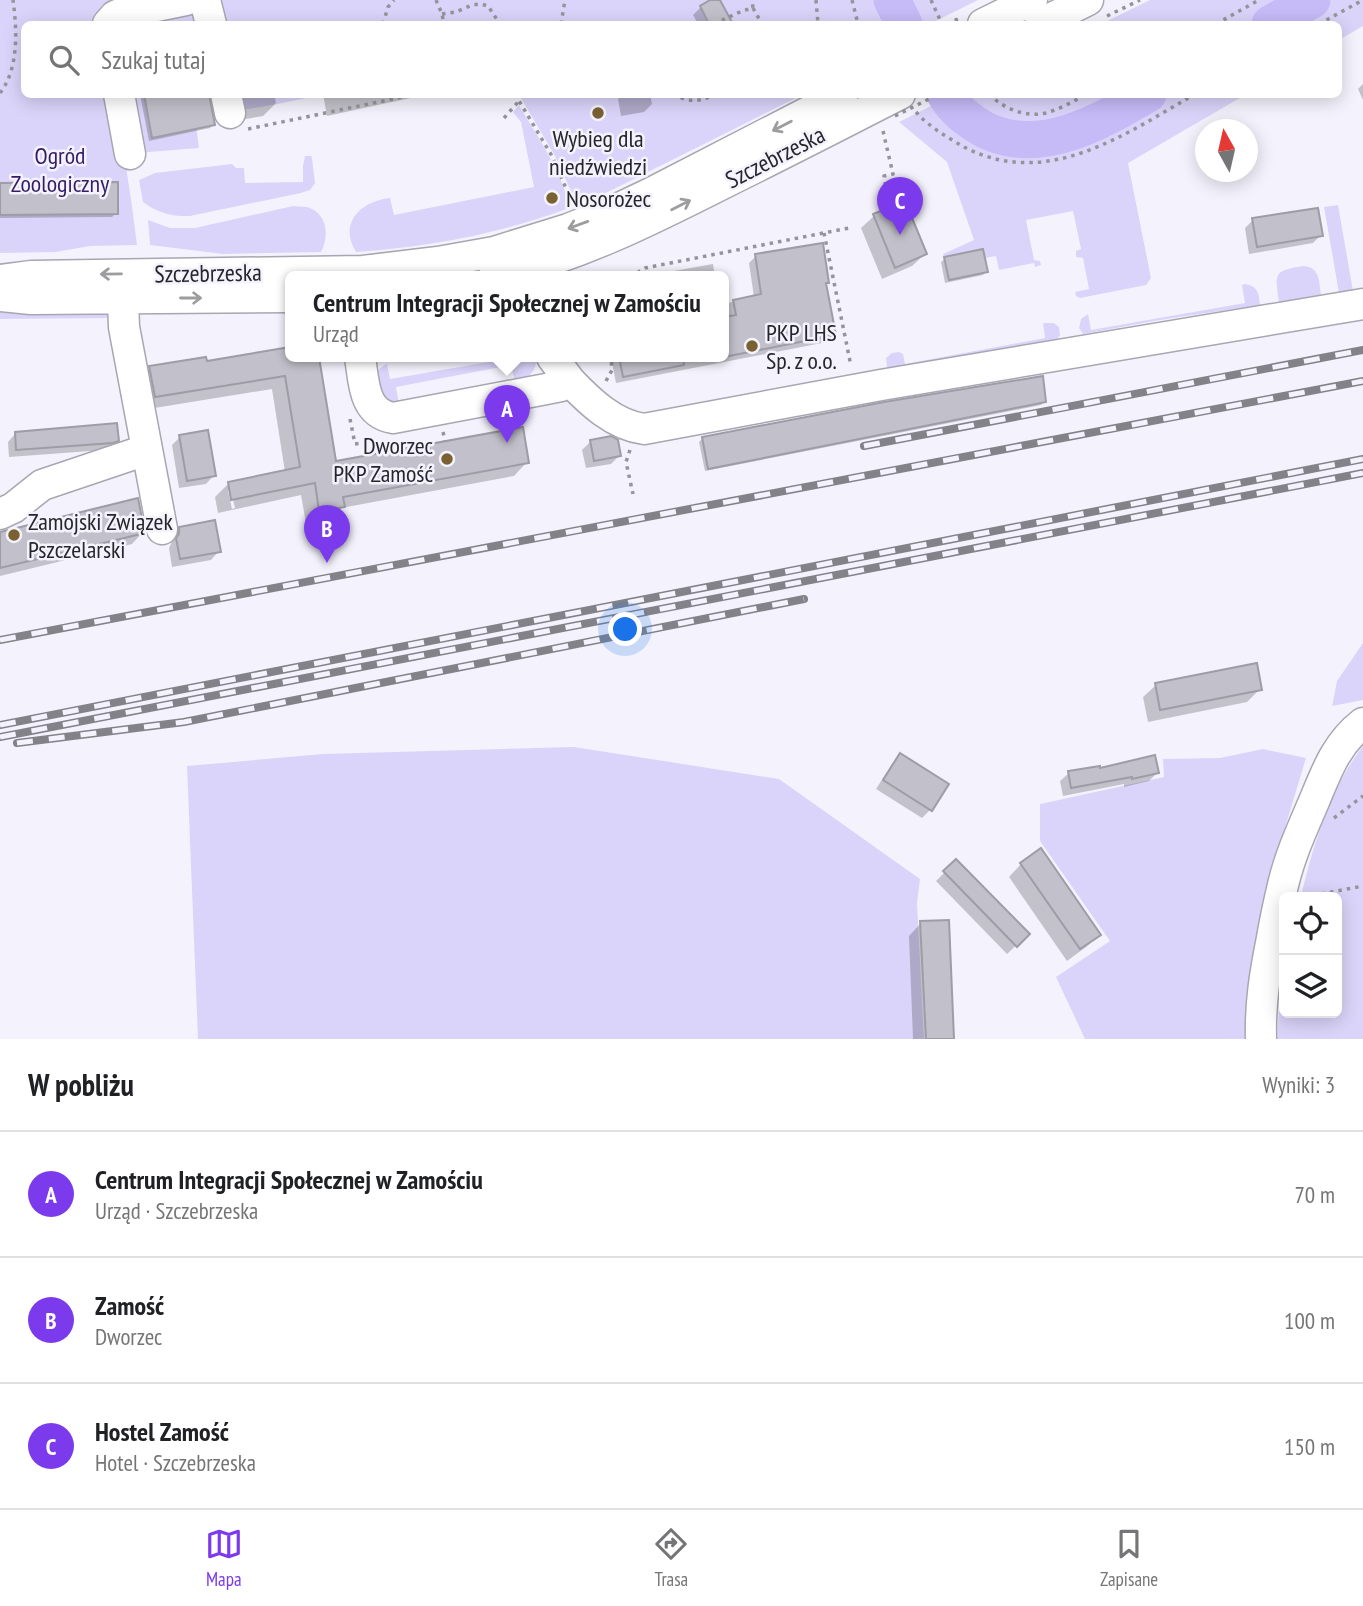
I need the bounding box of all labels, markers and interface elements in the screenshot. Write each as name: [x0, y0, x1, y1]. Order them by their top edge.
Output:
search box: [21, 21, 1342, 98]
icon: search: [45, 41, 83, 79]
text: Szukaj tutaj: [101, 43, 206, 76]
marker: Wybieg dla niedźwiedzi: [590, 105, 606, 121]
street label: Szczebrzeska: [720, 119, 830, 195]
one-way arrow: [772, 119, 793, 133]
north arrow: [1195, 119, 1258, 182]
place label: Wybieg dla niedźwiedzi: [549, 123, 647, 182]
park label: Ogród Zoologiczny: [11, 140, 109, 199]
pin: C: [877, 177, 923, 235]
place label: Nosorożec: [566, 183, 651, 214]
marker: Nosorożec: [544, 190, 560, 206]
one-way arrow: [670, 198, 690, 212]
one-way arrow: [567, 220, 589, 232]
street label: Szczebrzeska: [154, 257, 262, 289]
one-way arrow: [100, 268, 123, 281]
popup: [285, 271, 729, 362]
text: Centrum Integracji Społecznej w Zamościu: [313, 286, 701, 319]
one-way arrow: [179, 291, 202, 305]
place label: PKP LHS Sp. z o.o.: [766, 317, 837, 376]
text: Urząd: [313, 319, 359, 348]
marker: PKP LHS Sp. z o.o.: [744, 338, 760, 354]
pin: A: [484, 385, 530, 443]
place label: Dworzec PKP Zamość: [333, 430, 433, 489]
marker: Dworzec PKP Zamość: [439, 451, 455, 467]
pin: B: [304, 505, 350, 563]
place label: Zamojski Związek Pszczelarski: [28, 506, 174, 565]
marker: Zamojski Związek Pszczelarski: [6, 527, 22, 543]
your location: [608, 612, 642, 646]
map controls: [1279, 892, 1342, 1018]
button: locate: [1279, 892, 1342, 955]
button: layers: [1279, 955, 1342, 1018]
text: W pobliżu: [28, 1065, 134, 1104]
text: Wyniki: 3: [1262, 1070, 1335, 1099]
text: Centrum Integracji Społecznej w Zamościu: [95, 1163, 483, 1196]
text: A: [45, 1180, 57, 1209]
text: 70 m: [1294, 1180, 1335, 1209]
text: Urząd · Szczebrzeska: [95, 1196, 258, 1225]
text: Zamość: [95, 1289, 164, 1322]
text: B: [45, 1306, 57, 1335]
text: 100 m: [1284, 1306, 1335, 1335]
text: Dworzec: [95, 1322, 162, 1351]
text: Hostel Zamość: [95, 1415, 229, 1448]
text: C: [46, 1432, 56, 1461]
text: 150 m: [1284, 1432, 1335, 1461]
text: Hotel · Szczebrzeska: [95, 1448, 256, 1477]
tab: Mapa: [205, 1525, 243, 1591]
tab: Trasa: [652, 1525, 690, 1591]
tab: Zapisane: [1100, 1525, 1158, 1591]

